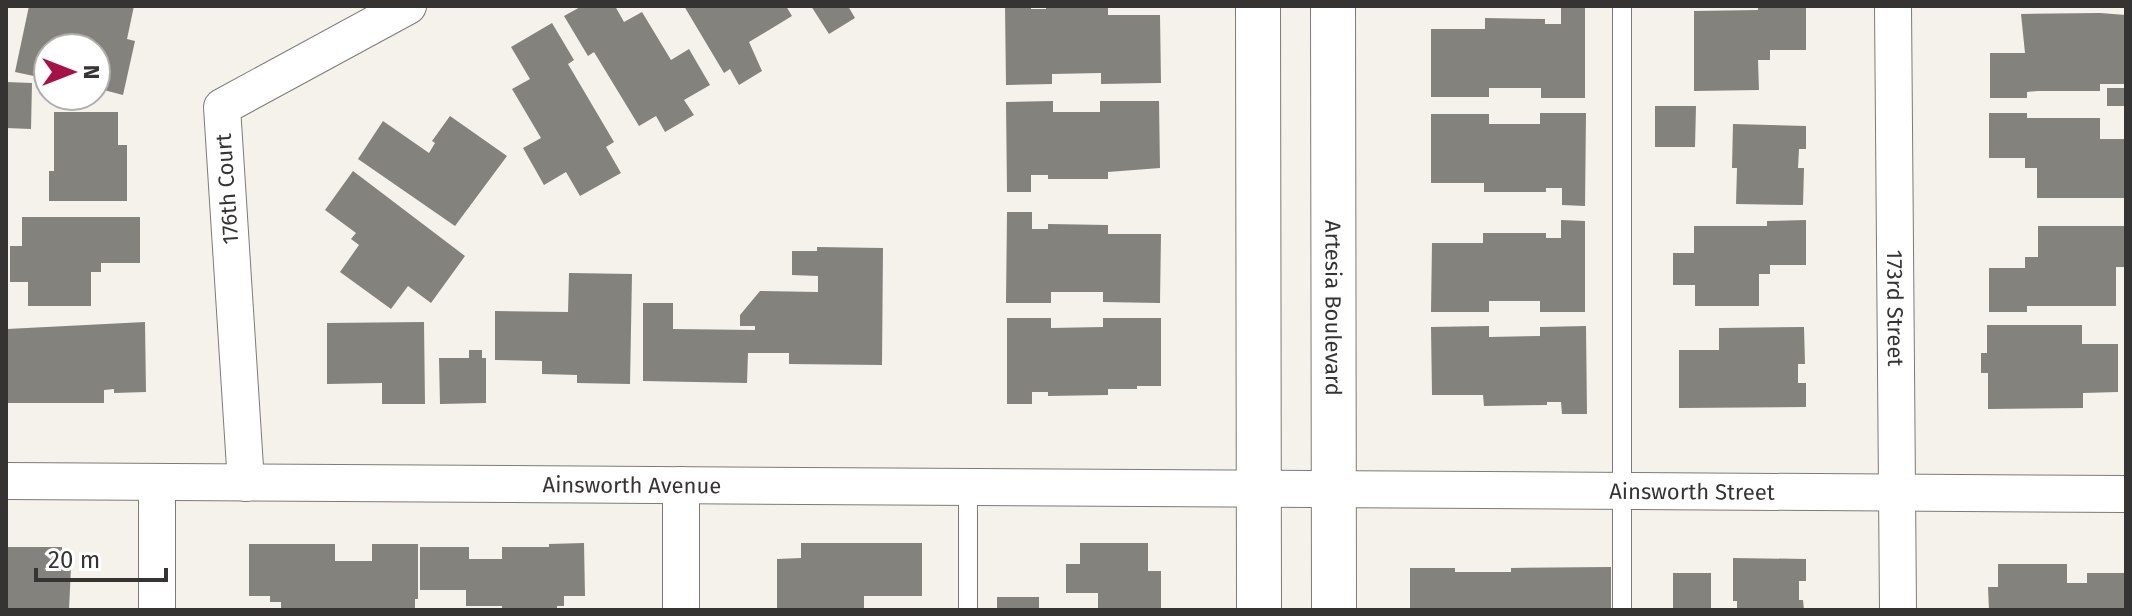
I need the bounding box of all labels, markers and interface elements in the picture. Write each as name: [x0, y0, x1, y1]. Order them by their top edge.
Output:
north arrow: [32, 32, 112, 112]
text: N: [78, 65, 105, 79]
street label: 176th Court: [210, 133, 244, 245]
street label: Artesia Boulevard: [1320, 220, 1347, 396]
street label: 173rd Street: [1882, 250, 1909, 366]
street label: Ainsworth Avenue: [543, 471, 721, 499]
street label: Ainsworth Street: [1609, 477, 1775, 505]
scale bar: [36, 532, 166, 582]
text: 20 m: [48, 546, 100, 574]

